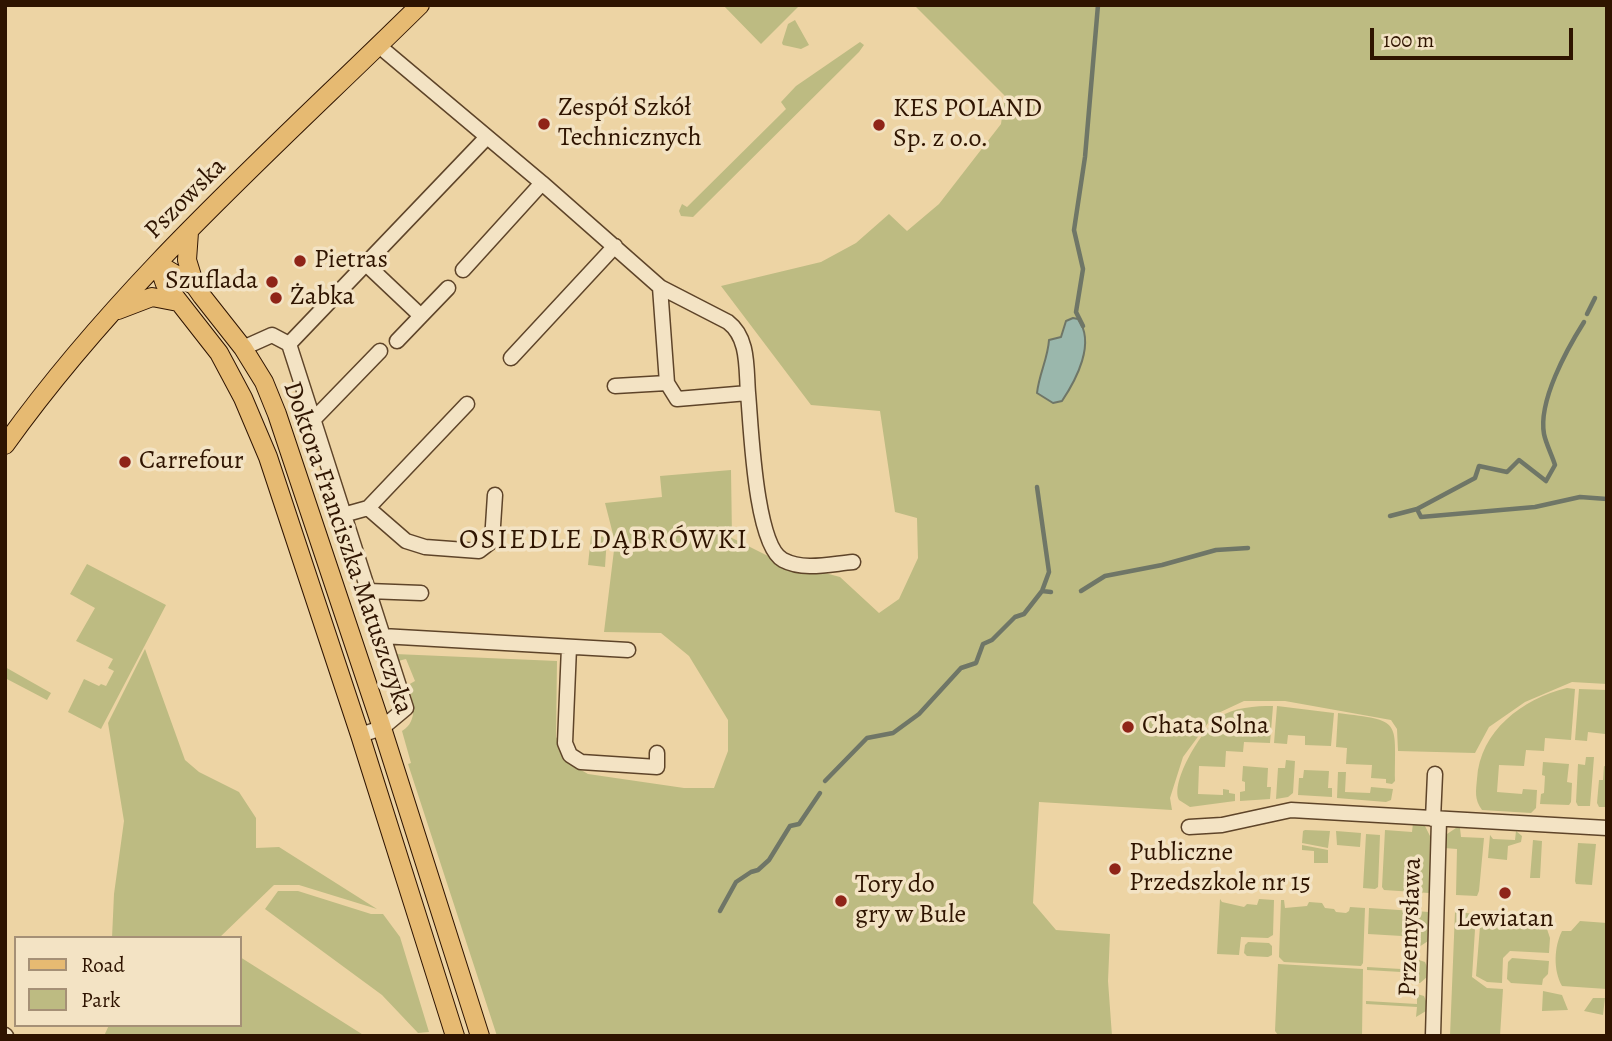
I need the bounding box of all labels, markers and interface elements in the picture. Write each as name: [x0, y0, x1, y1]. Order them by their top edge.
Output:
scale bar: [1374, 14, 1577, 58]
text: 100 m: [1383, 26, 1434, 54]
place label: Zespół Szkół Technicznych: [558, 93, 702, 154]
place label: KES POLAND Sp. z o.o.: [893, 94, 1042, 156]
marker: Zespół Szkół Technicznych: [536, 116, 552, 132]
marker: KES POLAND Sp. z o.o.: [871, 117, 887, 133]
street label: Pszowska: [139, 152, 233, 246]
place label: Pietras: [314, 245, 388, 277]
marker: Pietras: [292, 253, 308, 269]
place label: Szuflada: [165, 266, 258, 298]
marker: Szuflada: [264, 274, 280, 290]
place label: Żabka: [290, 282, 355, 314]
marker: Żabka: [268, 290, 284, 306]
street label: Doktora Franciszka Matuszczyka: [275, 377, 419, 719]
place label: Carrefour: [139, 446, 244, 478]
marker: Carrefour: [117, 454, 133, 470]
district label: OSIEDLE DĄBRÓWKI: [461, 524, 747, 558]
place label: Chata Solna: [1142, 711, 1269, 743]
marker: Chata Solna: [1120, 719, 1136, 735]
place label: Publiczne Przedszkole nr 15: [1129, 838, 1311, 900]
street label: Przemysława: [1393, 857, 1429, 997]
marker: Publiczne Przedszkole nr 15: [1107, 861, 1123, 877]
place label: Tory do gry w Bule: [855, 870, 966, 931]
marker: Lewiatan: [1497, 885, 1513, 901]
marker: Tory do gry w Bule: [833, 893, 849, 909]
place label: Lewiatan: [1456, 904, 1554, 936]
legend: [14, 936, 242, 1027]
text: Road: [81, 951, 125, 979]
text: Park: [81, 986, 120, 1014]

